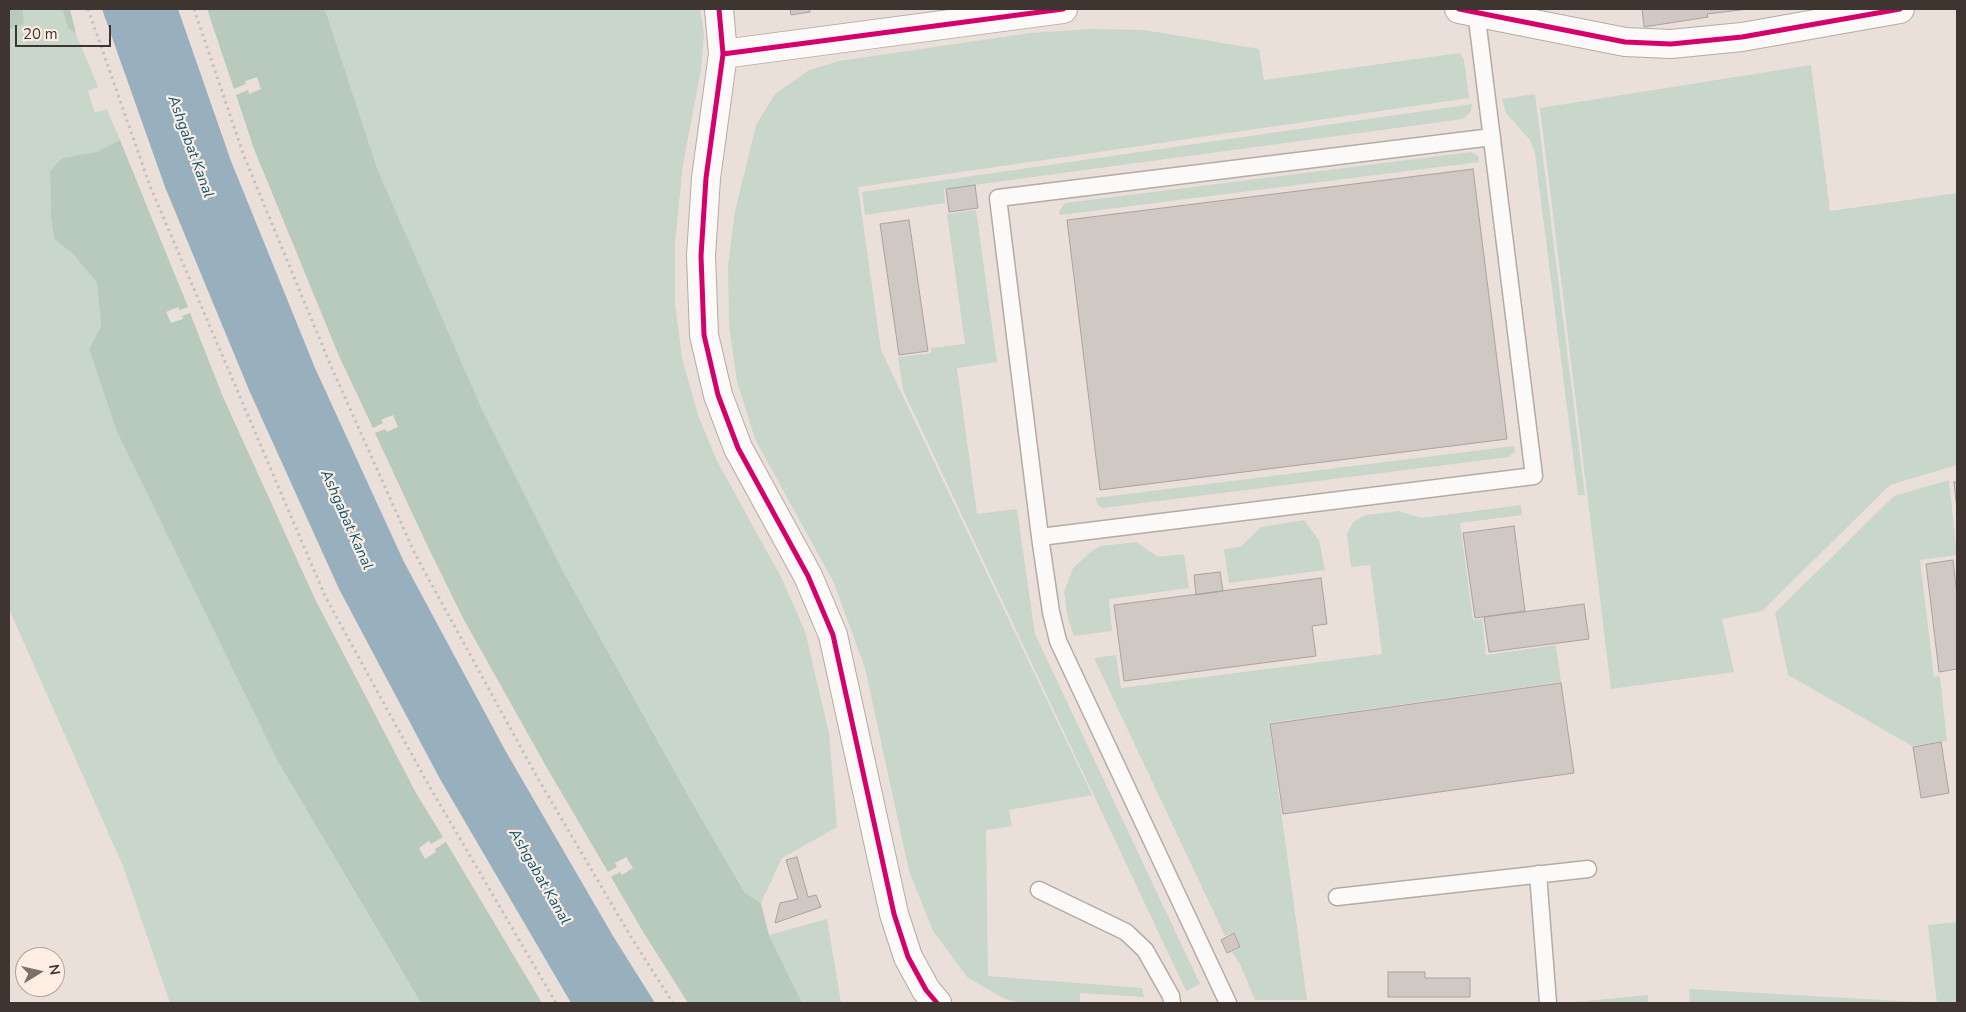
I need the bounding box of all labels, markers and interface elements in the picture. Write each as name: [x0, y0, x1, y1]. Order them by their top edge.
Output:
scale bar: [18, 15, 114, 47]
text: 20 m: [23, 24, 58, 44]
water label: Ashgabat Kanal: [163, 93, 217, 201]
water label: Ashgabat Kanal: [316, 467, 376, 573]
water label: Ashgabat Kanal: [504, 826, 574, 928]
north arrow: [15, 947, 65, 997]
text: N: [44, 963, 65, 976]

